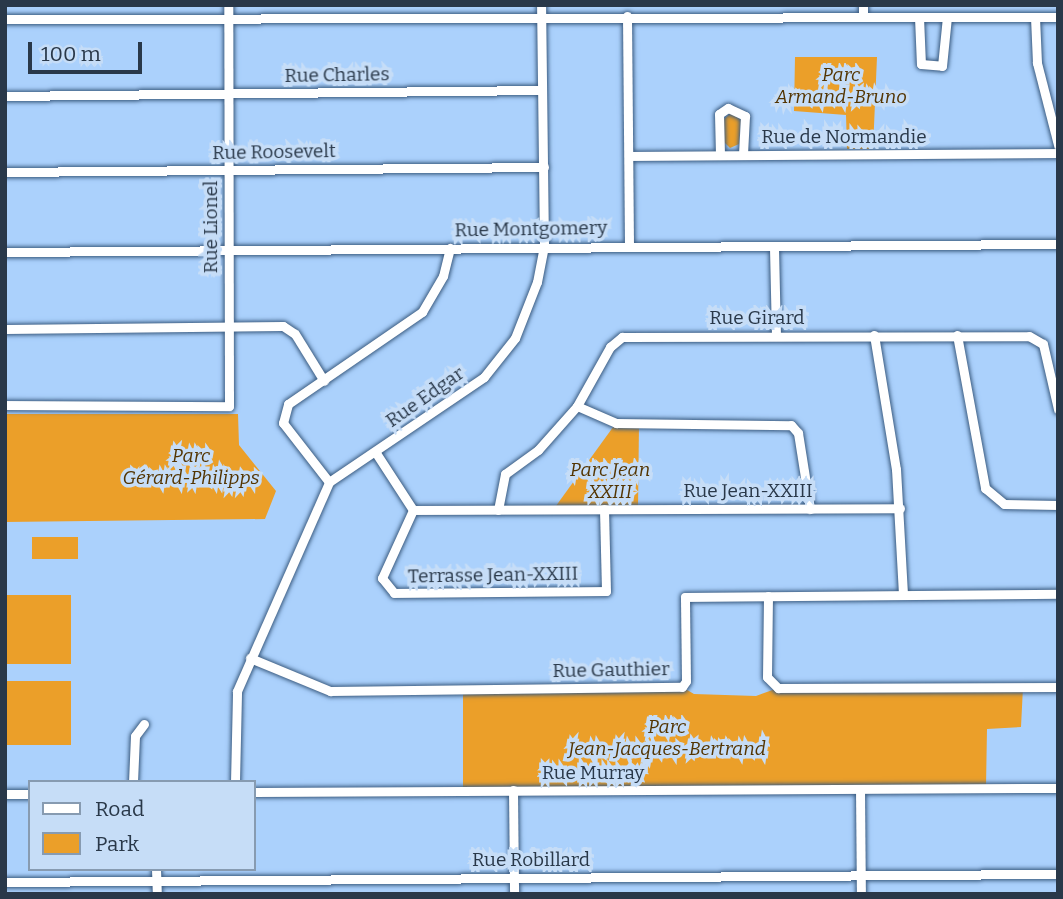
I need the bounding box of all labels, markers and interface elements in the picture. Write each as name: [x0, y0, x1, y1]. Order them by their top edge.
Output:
scale bar: [32, 28, 145, 72]
text: 100 m: [41, 41, 101, 67]
street label: Rue Charles: [284, 63, 390, 87]
park label: Parc Armand-Bruno: [775, 64, 907, 108]
street label: Rue de Normandie: [761, 126, 927, 148]
street label: Rue Roosevelt: [212, 140, 336, 164]
street label: Rue Lionel: [200, 181, 222, 273]
street label: Rue Montgomery: [454, 216, 608, 242]
street label: Rue Girard: [709, 307, 805, 329]
street label: Rue Edgar: [382, 362, 468, 432]
park label: Parc Gérard-Philipps: [122, 445, 260, 489]
park label: Parc Jean XXIII: [570, 459, 650, 503]
street label: Rue Jean-XXIII: [683, 480, 813, 502]
street label: Terrasse Jean-XXIII: [408, 562, 578, 588]
street label: Rue Gauthier: [552, 658, 670, 682]
park label: Parc Jean-Jacques-Bertrand: [568, 716, 766, 760]
street label: Rue Murray: [542, 762, 644, 784]
legend: [28, 780, 256, 871]
text: Road: [95, 796, 144, 822]
text: Park: [95, 831, 139, 857]
street label: Rue Robillard: [472, 849, 590, 871]

